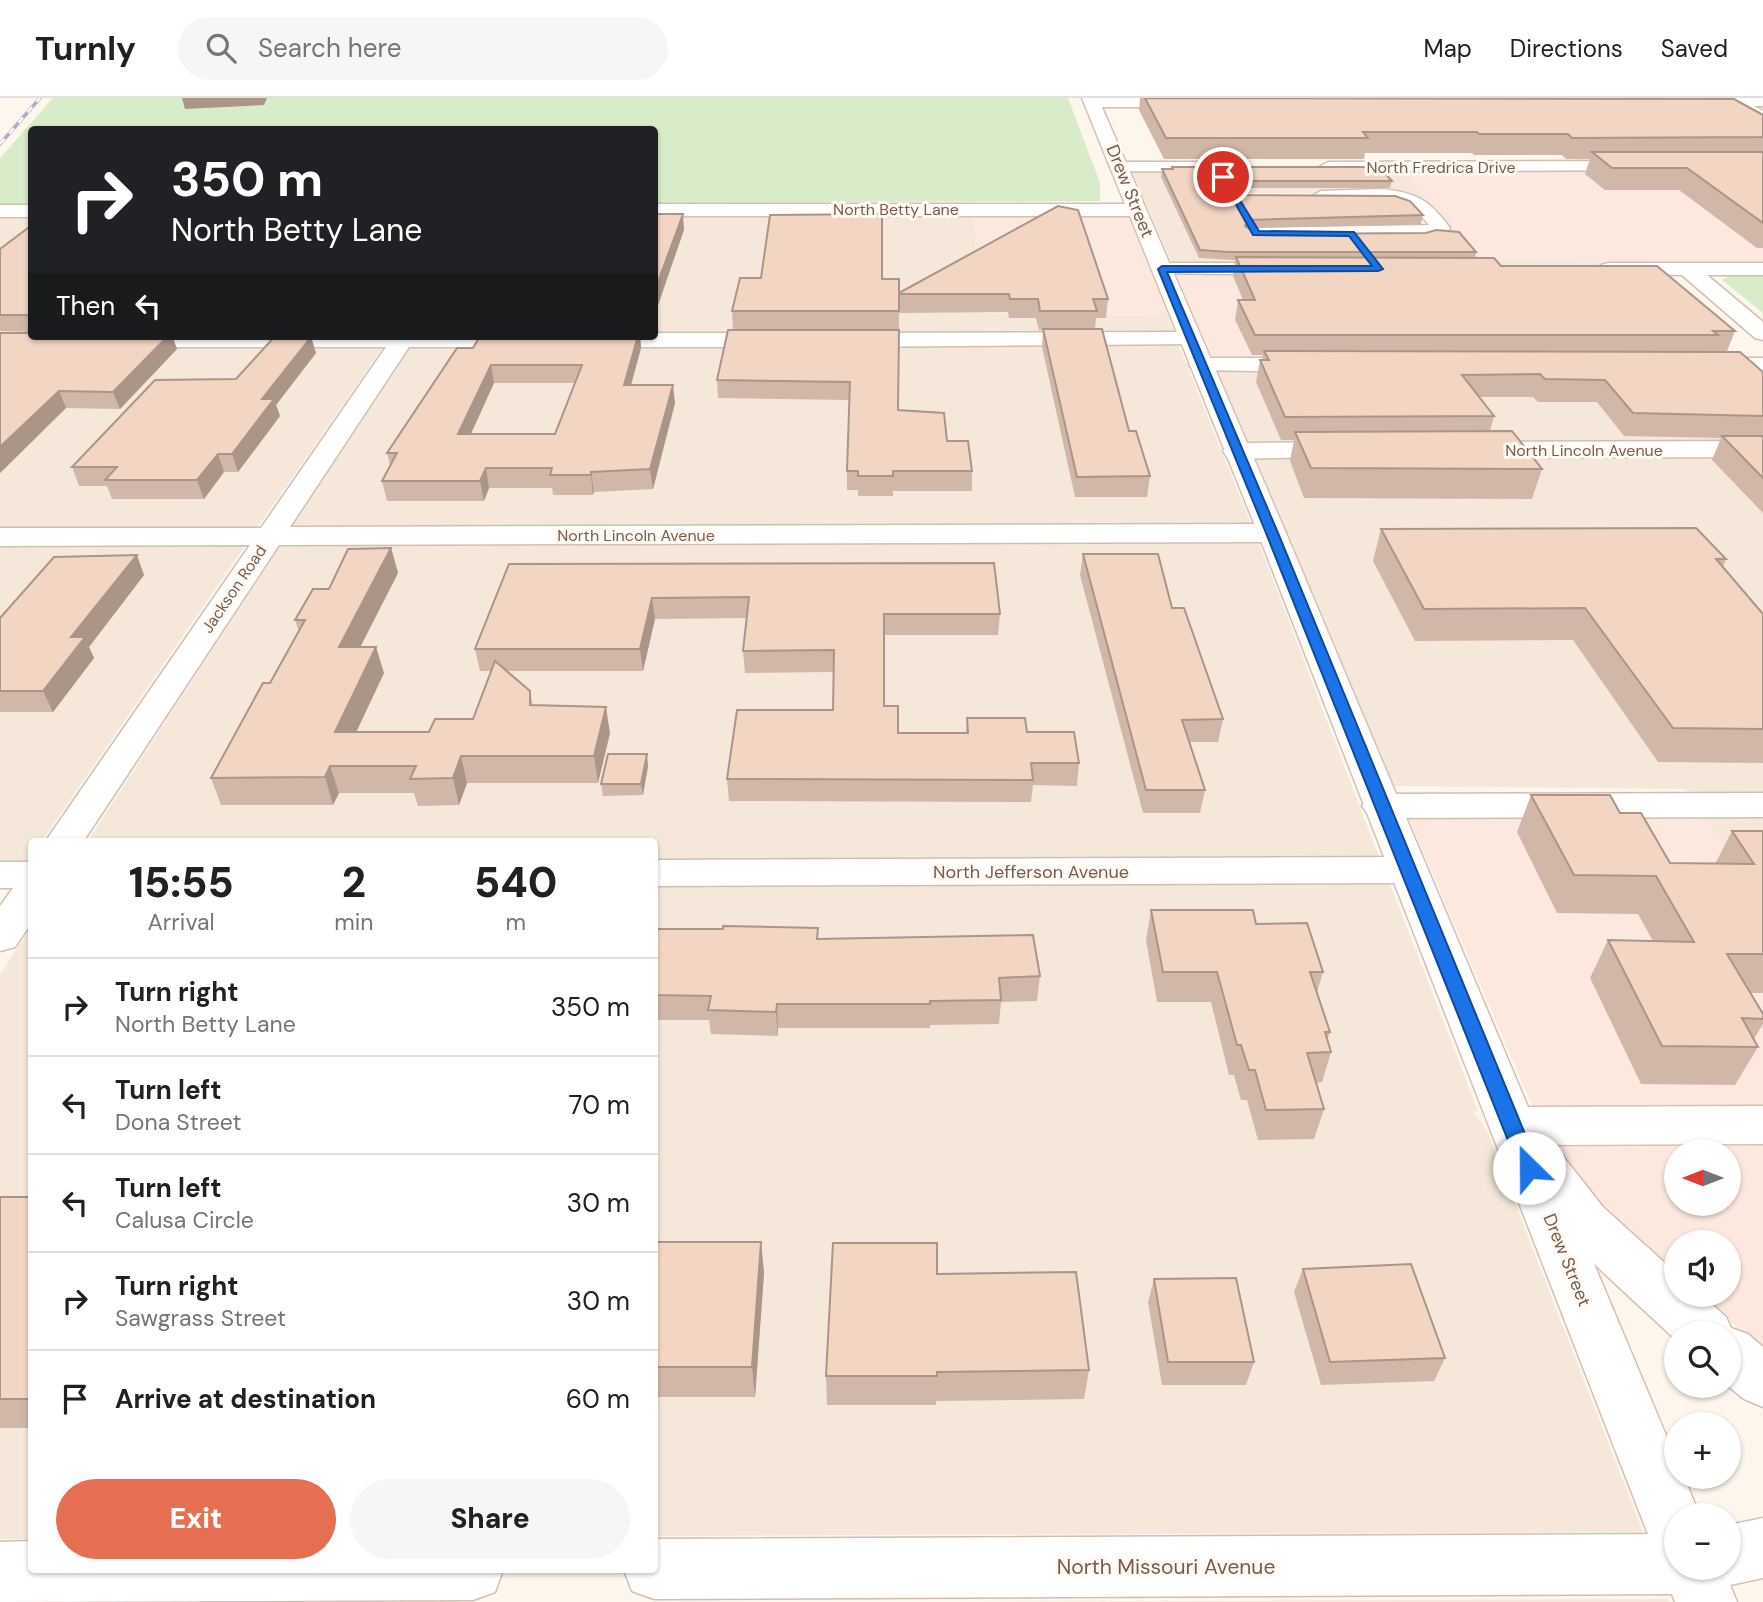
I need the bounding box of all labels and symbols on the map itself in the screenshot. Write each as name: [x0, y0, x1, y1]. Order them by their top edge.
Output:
street label: Drew Street: [1100, 141, 1160, 241]
pin: [1193, 147, 1253, 207]
street label: North Fredrica Drive: [1366, 157, 1516, 178]
street label: North Betty Lane: [833, 199, 959, 220]
street label: North Lincoln Avenue: [1505, 440, 1663, 461]
street label: North Lincoln Avenue: [557, 525, 715, 546]
street label: Jackson Road: [197, 541, 271, 637]
street label: North Jefferson Avenue: [933, 860, 1129, 884]
position arrow: [1492, 1131, 1566, 1205]
north arrow: [1664, 1139, 1741, 1216]
street label: Drew Street: [1537, 1210, 1597, 1310]
street label: North Missouri Avenue: [1057, 1553, 1275, 1581]

